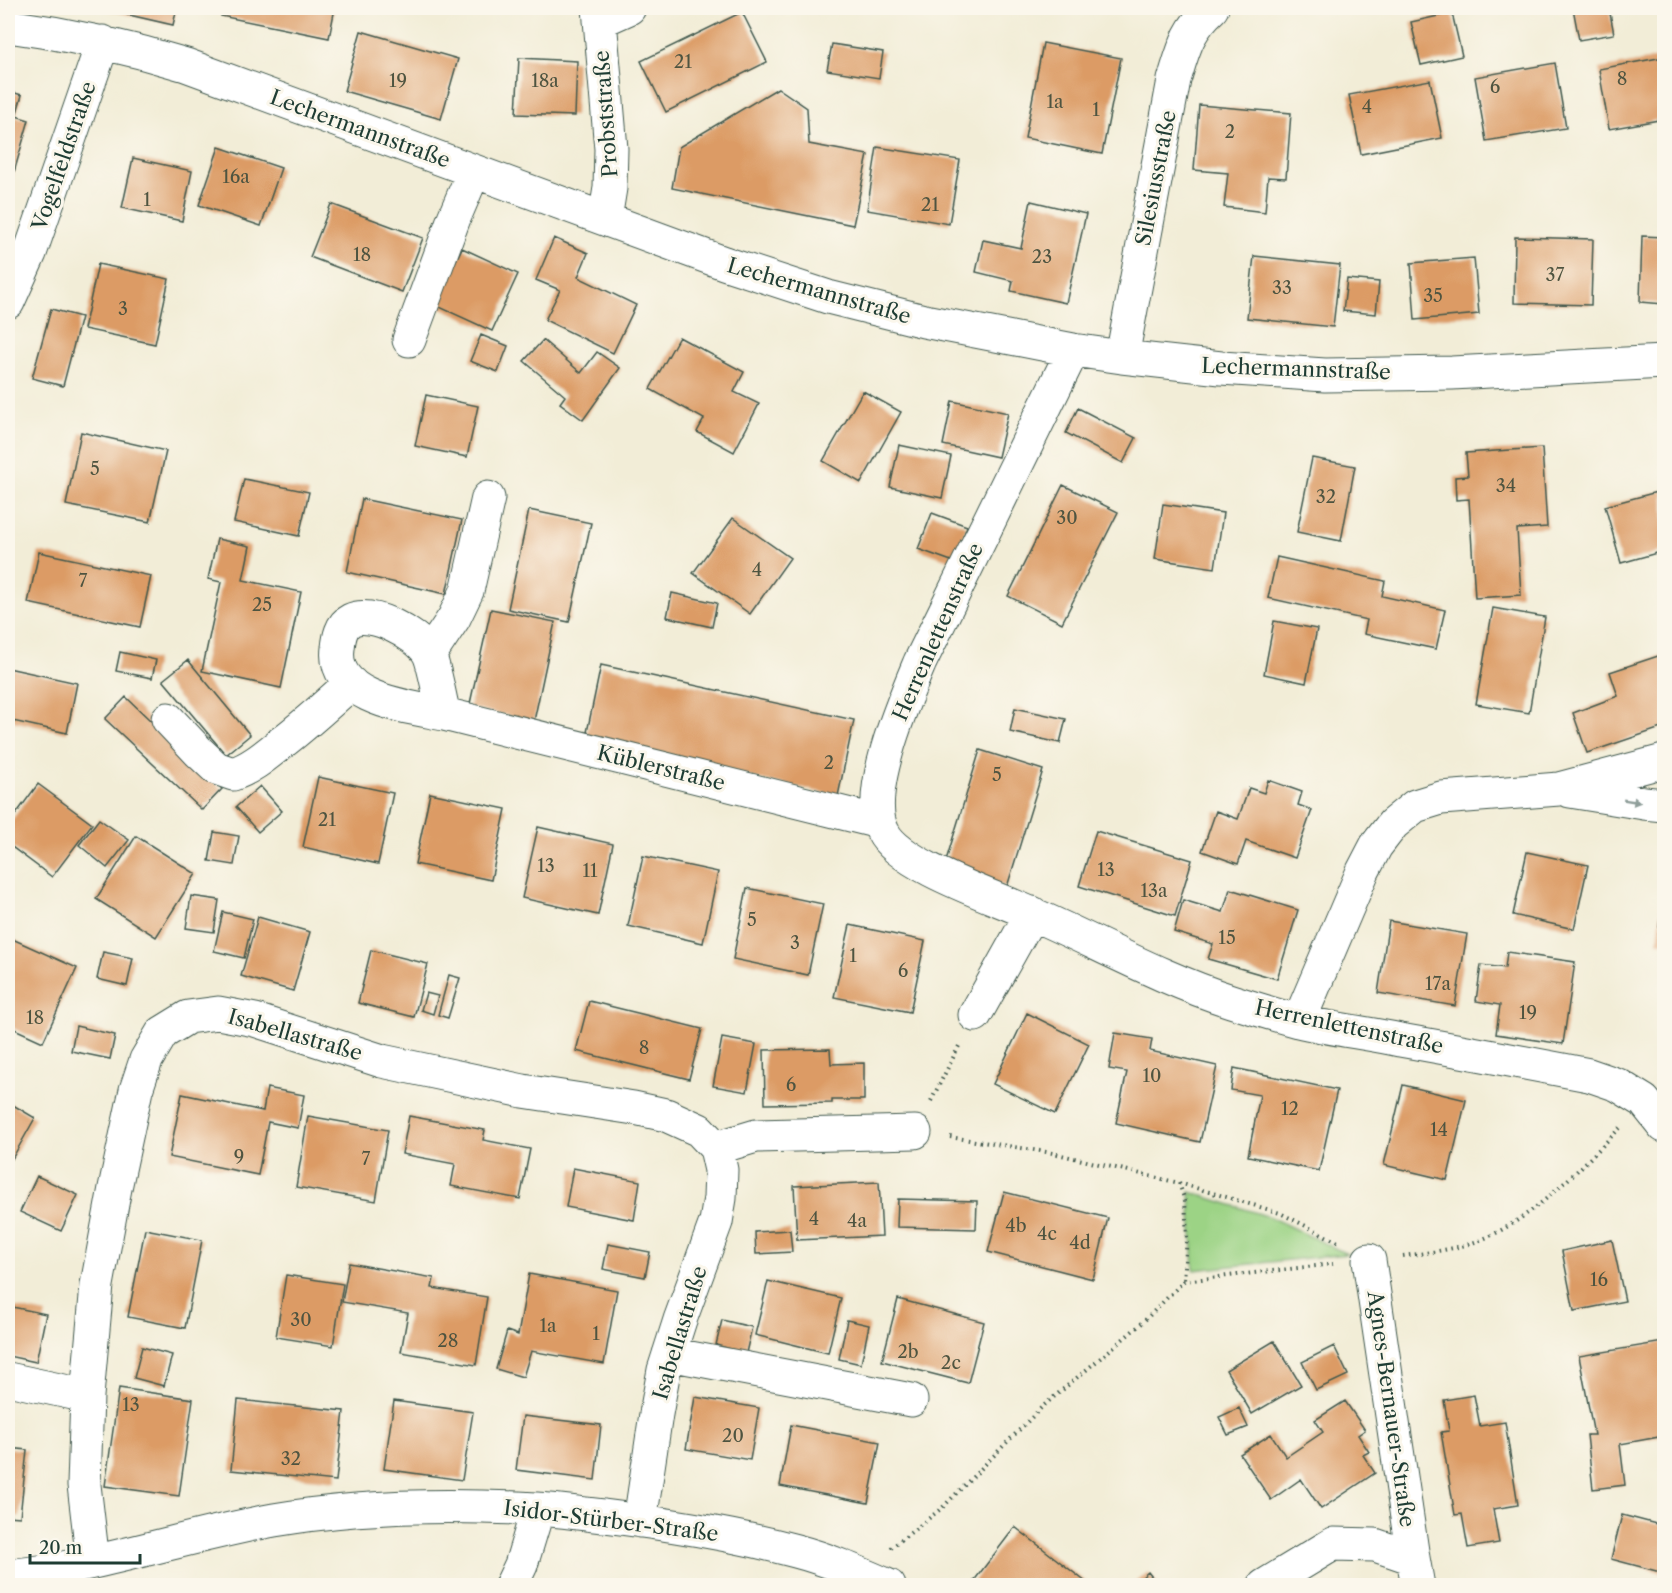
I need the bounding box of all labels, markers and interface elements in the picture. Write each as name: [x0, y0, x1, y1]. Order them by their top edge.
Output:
street label: Probststraße: [589, 50, 622, 178]
house number: 21: [674, 51, 692, 73]
house number: 8: [1617, 68, 1627, 90]
house number: 19: [389, 70, 407, 92]
house number: 18a: [531, 70, 559, 92]
house number: 6: [1490, 76, 1500, 98]
street label: Vogelfeldstraße: [26, 78, 101, 235]
street label: Lechermannstraße: [267, 84, 454, 173]
house number: 1a: [1046, 91, 1064, 113]
house number: 4: [1362, 96, 1372, 118]
house number: 1: [1092, 99, 1100, 121]
street label: Silesiusstraße: [1130, 108, 1181, 248]
house number: 2: [1225, 121, 1235, 143]
house number: 16a: [222, 166, 250, 188]
house number: 1: [143, 189, 151, 211]
house number: 21: [921, 194, 939, 216]
house number: 18: [353, 244, 371, 266]
house number: 23: [1032, 246, 1052, 268]
street label: Lechermannstraße: [724, 252, 914, 329]
house number: 37: [1546, 264, 1565, 286]
house number: 33: [1272, 277, 1292, 299]
house number: 35: [1423, 285, 1443, 307]
house number: 3: [118, 298, 128, 320]
street label: Lechermannstraße: [1201, 353, 1391, 384]
house number: 5: [90, 458, 100, 480]
house number: 34: [1496, 475, 1516, 497]
house number: 32: [1316, 486, 1336, 508]
house number: 30: [1056, 507, 1078, 529]
street label: Herrenlettenstraße: [887, 539, 988, 725]
house number: 4: [752, 559, 762, 581]
house number: 7: [79, 570, 88, 592]
house number: 25: [252, 594, 272, 616]
street label: Küblerstraße: [595, 740, 728, 795]
house number: 2: [824, 752, 834, 774]
house number: 5: [992, 764, 1002, 786]
one-way arrow: [1623, 797, 1642, 806]
house number: 21: [318, 809, 336, 831]
house number: 13: [537, 855, 555, 877]
house number: 13: [1097, 859, 1115, 881]
house number: 11: [582, 860, 598, 882]
house number: 13a: [1141, 880, 1168, 902]
house number: 5: [747, 909, 757, 931]
house number: 15: [1218, 927, 1236, 949]
house number: 3: [790, 932, 800, 954]
house number: 1: [849, 945, 857, 967]
house number: 6: [898, 960, 908, 982]
house number: 17a: [1425, 973, 1451, 995]
street label: Herrenlettenstraße: [1253, 994, 1446, 1059]
house number: 19: [1519, 1002, 1537, 1024]
street label: Isabellastraße: [225, 1003, 365, 1066]
house number: 18: [26, 1007, 44, 1029]
house number: 8: [639, 1037, 649, 1059]
house number: 10: [1143, 1065, 1161, 1087]
house number: 6: [786, 1074, 796, 1096]
house number: 12: [1281, 1098, 1299, 1120]
house number: 14: [1430, 1119, 1448, 1141]
house number: 9: [234, 1146, 244, 1168]
house number: 7: [362, 1148, 371, 1170]
house number: 4: [809, 1208, 819, 1230]
house number: 4a: [847, 1210, 867, 1232]
house number: 4b: [1005, 1215, 1027, 1237]
house number: 4c: [1037, 1223, 1057, 1245]
house number: 4d: [1069, 1232, 1091, 1254]
street label: Isabellastraße: [647, 1263, 712, 1403]
house number: 16: [1590, 1269, 1608, 1291]
street label: Agnes-Bernauer-Straße: [1362, 1288, 1420, 1529]
house number: 30: [290, 1309, 312, 1331]
house number: 1a: [539, 1315, 557, 1337]
house number: 1: [592, 1323, 600, 1345]
house number: 28: [437, 1330, 459, 1352]
house number: 2b: [897, 1341, 919, 1363]
house number: 2c: [941, 1352, 961, 1374]
house number: 13: [122, 1394, 140, 1416]
house number: 20: [722, 1425, 744, 1447]
house number: 32: [281, 1448, 301, 1470]
street label: Isidor-Stürber-Straße: [502, 1495, 720, 1546]
scale bar: [30, 1527, 140, 1565]
text: 20 m: [39, 1537, 83, 1559]

